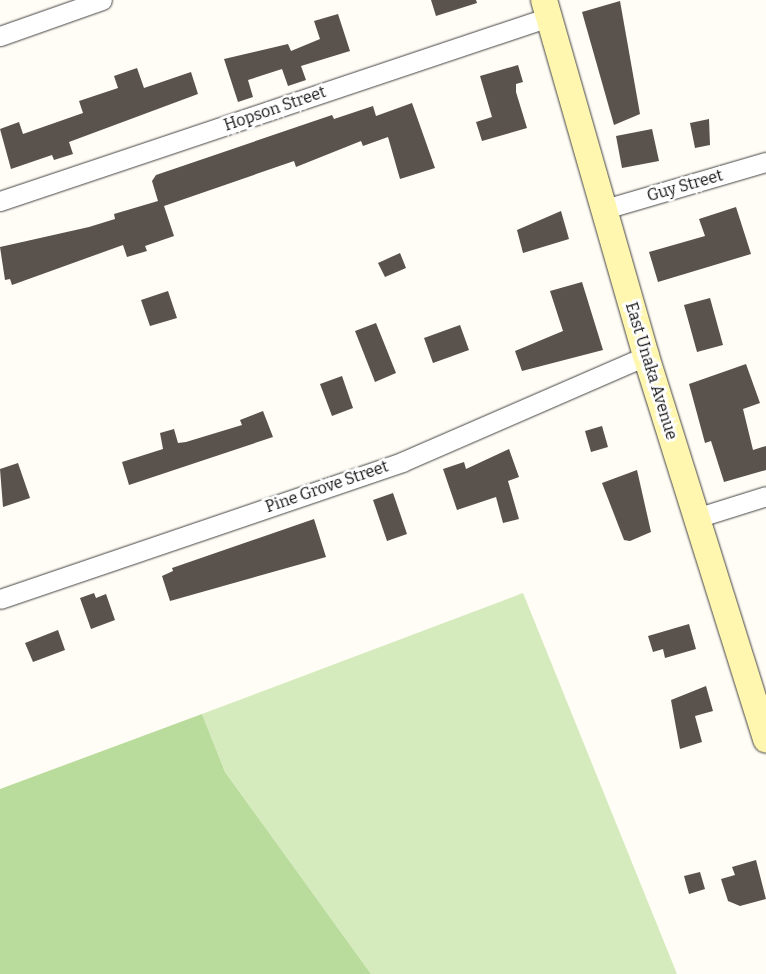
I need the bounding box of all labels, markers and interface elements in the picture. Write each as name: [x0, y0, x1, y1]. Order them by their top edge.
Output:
street label: Hopson Street: [221, 83, 329, 135]
street label: Guy Street: [645, 166, 725, 206]
street label: East Unaka Avenue: [621, 300, 681, 442]
street label: Pine Grove Street: [263, 457, 391, 517]

